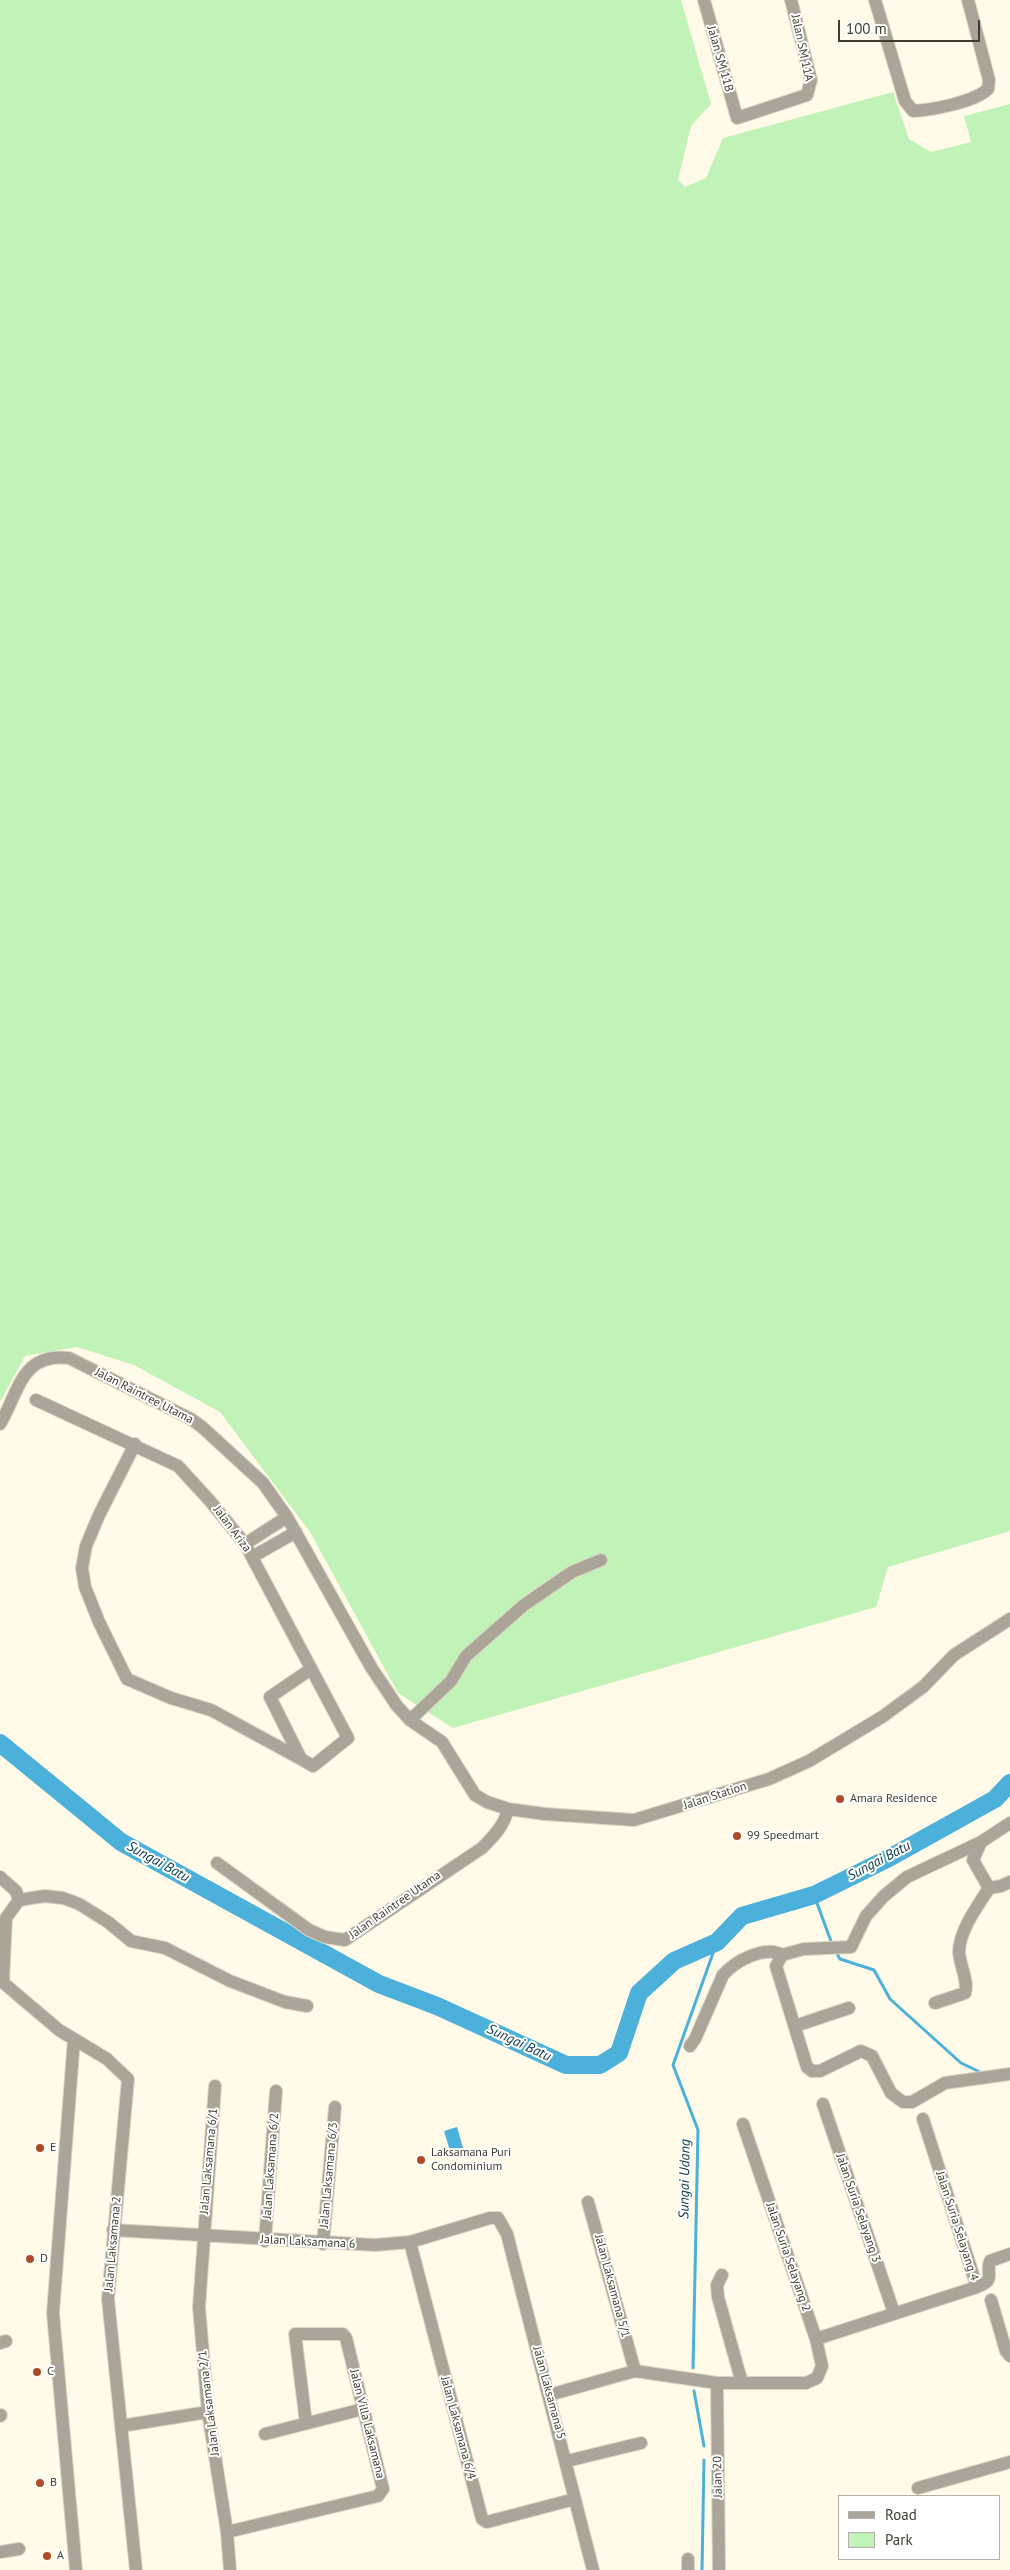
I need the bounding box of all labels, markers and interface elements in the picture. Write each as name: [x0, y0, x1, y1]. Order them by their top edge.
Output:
scale bar: [840, 10, 982, 42]
street label: Jalan SM 11A: [788, 13, 816, 83]
text: 100 m: [846, 19, 887, 38]
street label: Jalan SM 11B: [704, 24, 736, 94]
street label: Jalan Raintree Utama: [92, 1365, 196, 1427]
street label: Jalan Ariza: [210, 1503, 254, 1555]
street label: Jalan Station: [682, 1779, 748, 1813]
place label: Amara Residence: [850, 1792, 937, 1806]
marker: Amara Residence: [834, 1793, 846, 1805]
place label: 99 Speedmart: [747, 1829, 819, 1843]
marker: 99 Speedmart: [731, 1830, 743, 1842]
water label: Sungai Batu: [845, 1837, 913, 1885]
water label: Sungai Batu: [124, 1838, 192, 1886]
street label: Jalan Raintree Utama: [346, 1868, 444, 1942]
water label: Sungai Batu: [484, 2021, 554, 2065]
street label: Jalan Laksamana 6/1: [197, 2108, 221, 2214]
street label: Jalan Laksamana 6/2: [260, 2113, 282, 2219]
street label: Jalan Laksamana 6/3: [317, 2122, 341, 2228]
water label: Sungai Udang: [676, 2139, 694, 2219]
place label: E: [50, 2141, 56, 2155]
marker: E: [34, 2142, 46, 2154]
place label: Laksamana Puri Condominium: [431, 2146, 511, 2174]
street label: Jalan Suria Selayang 3: [833, 2152, 883, 2264]
marker: Laksamana Puri Condominium: [415, 2154, 427, 2166]
street label: Jalan Suria Selayang 4: [933, 2169, 981, 2283]
street label: Jalan Laksamana 2: [102, 2196, 124, 2292]
street label: Jalan Suria Selayang 2: [763, 2201, 813, 2313]
street label: Jalan Laksamana 6: [260, 2232, 356, 2252]
street label: Jalan Laksamana 5/1: [591, 2233, 633, 2339]
place label: D: [40, 2252, 48, 2266]
marker: D: [24, 2253, 36, 2265]
street label: Jalan Laksamana 5: [530, 2345, 568, 2441]
street label: Jalan Laksamana 2/1: [195, 2349, 223, 2457]
place label: C: [47, 2365, 54, 2379]
marker: C: [31, 2366, 43, 2378]
street label: Jalan Villa Laksamana: [346, 2368, 388, 2480]
street label: Jalan Laksamana 6/4: [437, 2375, 479, 2481]
street label: Jalan 20: [710, 2456, 726, 2498]
place label: B: [50, 2476, 57, 2490]
marker: B: [34, 2477, 46, 2489]
legend: [838, 2495, 1000, 2560]
text: Road: [885, 2505, 917, 2524]
text: Park: [885, 2530, 913, 2549]
place label: A: [57, 2549, 64, 2563]
marker: A: [41, 2550, 53, 2562]

